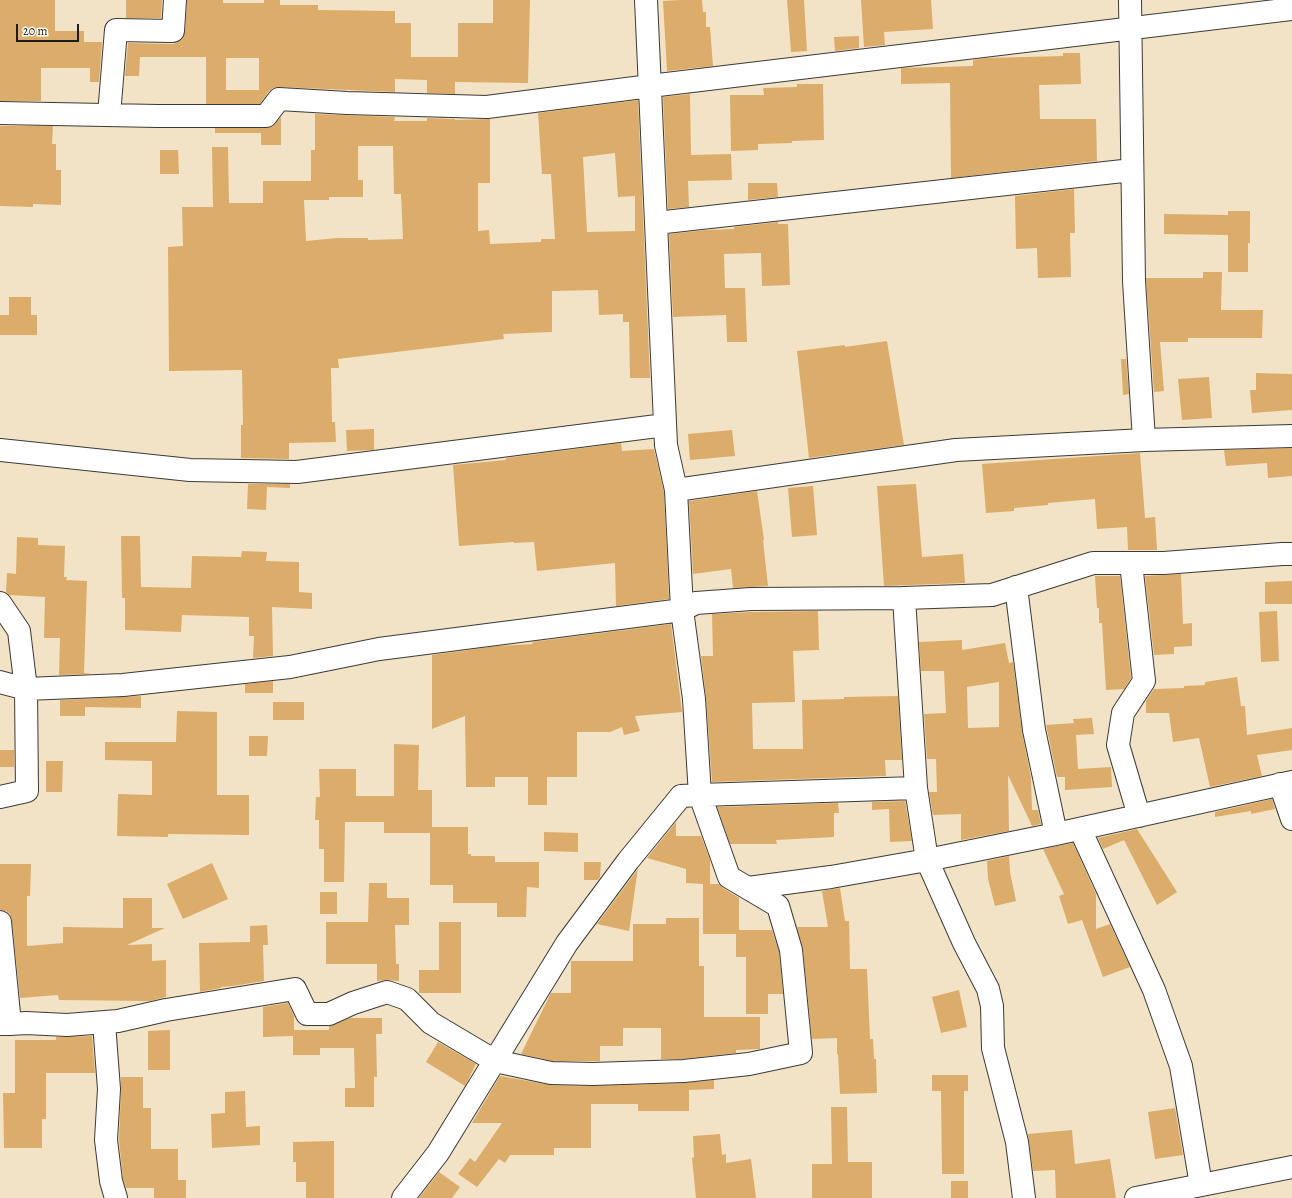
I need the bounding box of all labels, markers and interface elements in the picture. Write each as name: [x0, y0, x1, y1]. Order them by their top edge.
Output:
scale bar: [18, 16, 81, 42]
text: 20 m: [23, 23, 47, 39]

